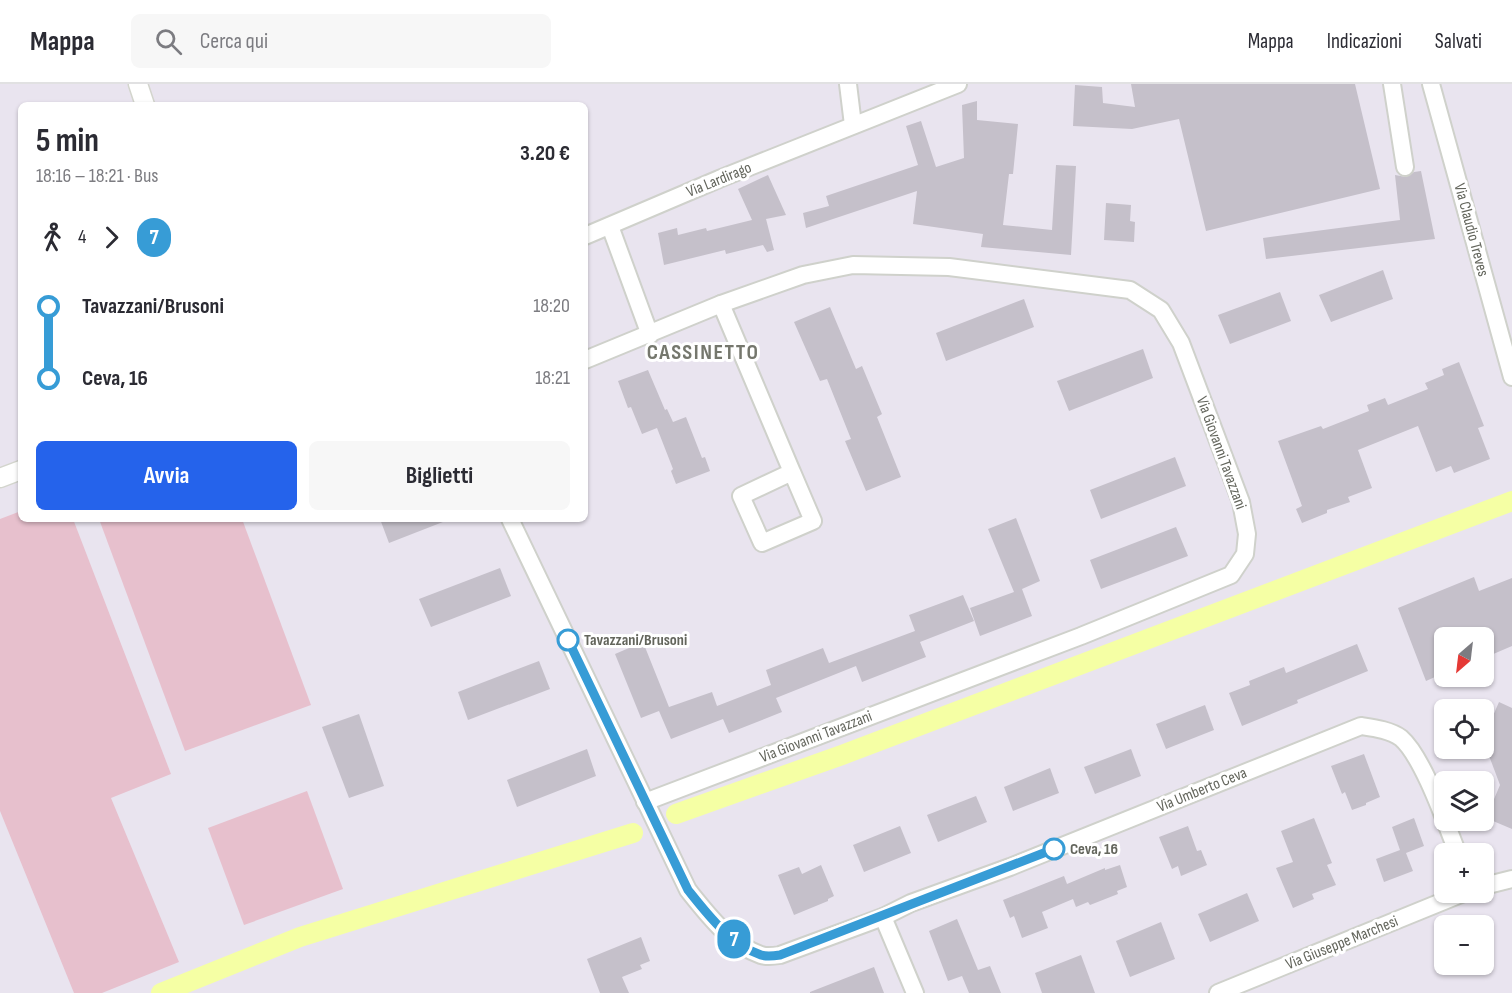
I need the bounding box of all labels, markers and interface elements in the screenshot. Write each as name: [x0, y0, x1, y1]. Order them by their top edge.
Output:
search box: [131, 14, 551, 68]
text: Mappa: [30, 25, 95, 58]
icon: search: [152, 25, 185, 58]
text: Cerca qui: [200, 28, 268, 55]
text: Mappa: [1248, 29, 1294, 54]
text: Indicazioni: [1327, 29, 1402, 54]
text: Salvati: [1435, 29, 1482, 54]
text: 5 min: [36, 121, 99, 161]
text: 3.20 €: [520, 140, 570, 167]
street label: Via Lardirago: [684, 158, 754, 202]
text: 18:16 – 18:21 · Bus: [36, 164, 158, 188]
street label: Via Claudio Treves: [1449, 181, 1493, 279]
icon: walk: [36, 221, 69, 254]
icon: forward: [95, 221, 128, 254]
text: 4: [78, 225, 86, 249]
text: 7: [149, 225, 159, 250]
text: Tavazzani/Brusoni: [82, 293, 224, 320]
text: 18:20: [533, 294, 570, 318]
district label: CASSINETTO: [647, 339, 759, 366]
text: Ceva, 16: [82, 365, 148, 392]
text: 18:21: [535, 366, 570, 390]
street label: Via Giovanni Tavazzani: [1192, 394, 1250, 512]
button: Avvia: [36, 441, 297, 510]
button: Biglietti: [309, 441, 570, 510]
north arrow: [1434, 627, 1494, 687]
map controls: [1434, 627, 1494, 975]
marker: Tavazzani/Brusoni: [557, 629, 579, 651]
place label: Tavazzani/Brusoni: [584, 631, 687, 650]
button: locate: [1434, 699, 1494, 759]
street label: Via Giovanni Tavazzani: [757, 707, 875, 767]
street label: Via Umberto Ceva: [1154, 763, 1250, 817]
button: layers: [1434, 771, 1494, 831]
marker: Ceva, 16: [1043, 838, 1065, 860]
place label: Ceva, 16: [1070, 840, 1118, 859]
button: +: [1434, 843, 1494, 903]
street label: Via Giuseppe Marchesi: [1283, 912, 1401, 974]
button: −: [1434, 915, 1494, 975]
line badge: 7: [714, 920, 754, 958]
text: 7: [729, 927, 739, 952]

